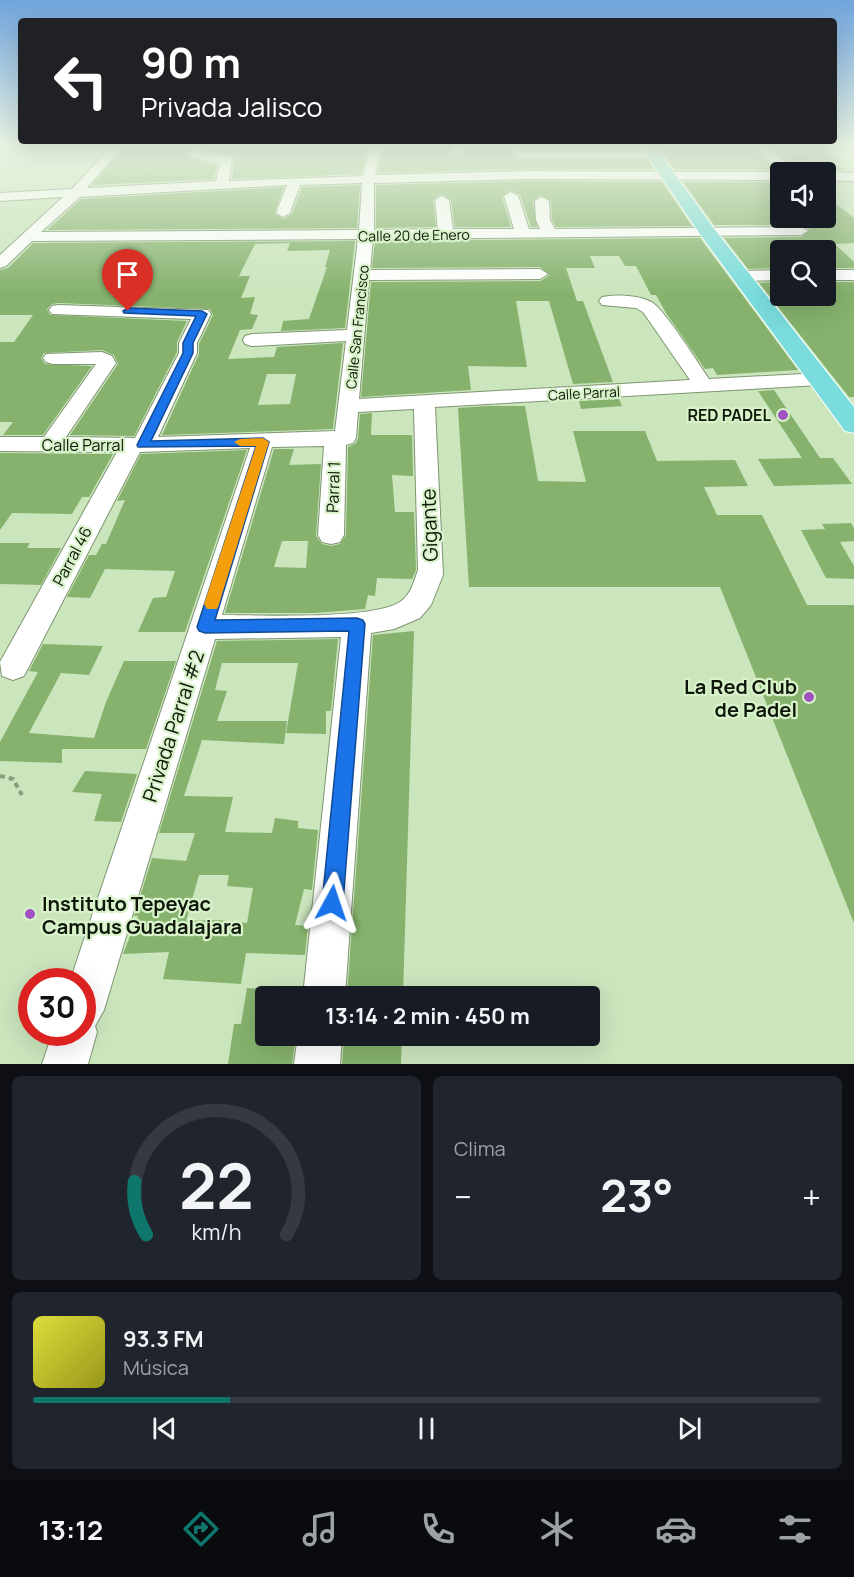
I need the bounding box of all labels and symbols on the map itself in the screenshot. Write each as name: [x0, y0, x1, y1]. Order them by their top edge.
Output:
street label: Calle 20 de Enero: [358, 225, 470, 245]
pin: [102, 249, 153, 311]
street label: Calle San Francisco: [341, 264, 373, 390]
street label: Calle Parral: [548, 382, 620, 404]
place label: RED PADEL: [687, 404, 771, 426]
marker: RED PADEL: [776, 408, 790, 422]
street label: Calle Parral: [42, 434, 124, 456]
street label: Parral 1: [321, 461, 345, 513]
street label: Gigante: [414, 488, 444, 562]
street label: Parral 46: [47, 522, 97, 590]
street label: Privada Parral #2: [136, 647, 210, 805]
place label: La Red Club de Padel: [684, 673, 797, 723]
marker: La Red Club de Padel: [802, 690, 816, 704]
position arrow: [300, 871, 364, 935]
place label: Instituto Tepeyac Campus Guadalajara: [42, 890, 242, 940]
marker: Instituto Tepeyac Campus Guadalajara: [23, 907, 37, 921]
speed limit sign: 30: [18, 968, 96, 1046]

